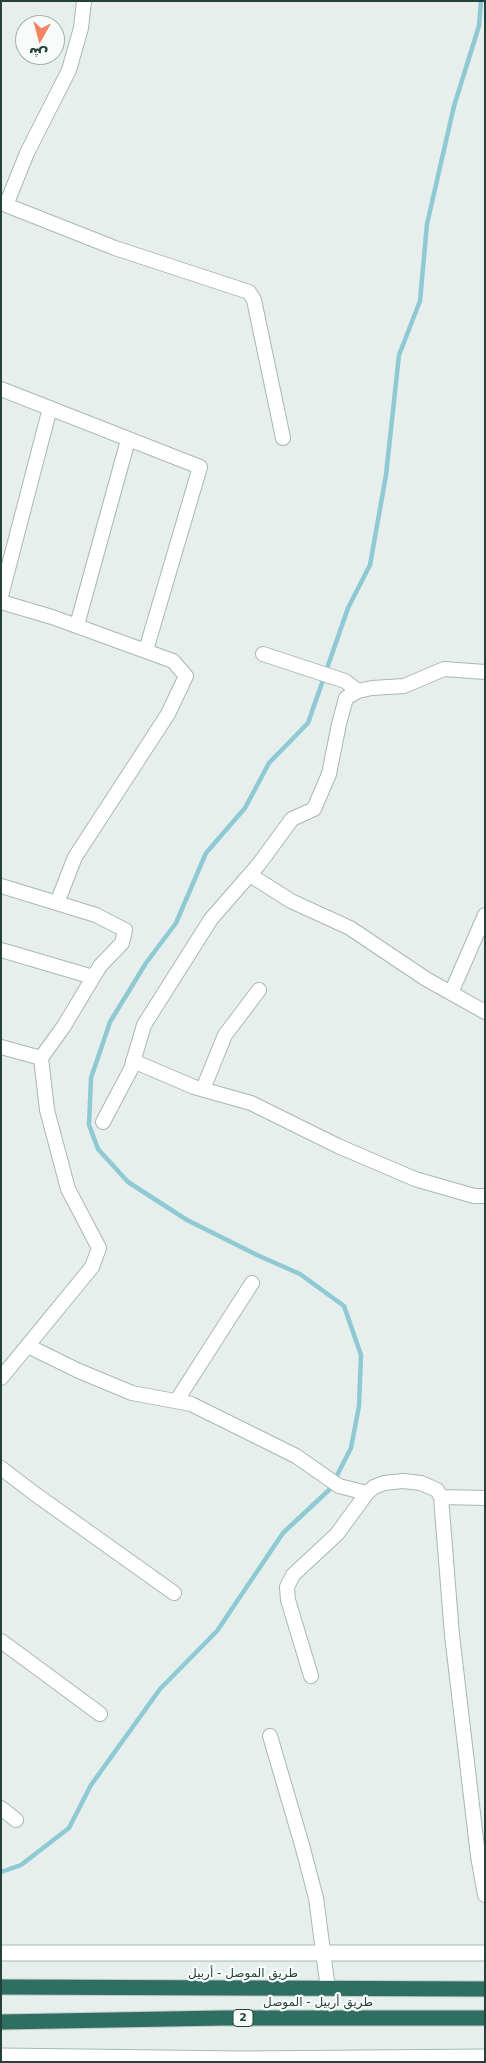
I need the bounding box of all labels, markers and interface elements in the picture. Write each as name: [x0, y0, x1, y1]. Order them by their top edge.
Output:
north arrow: [15, 15, 65, 65]
text: ش: [28, 45, 49, 63]
street label: طريق الموصل - أربيل: [188, 1967, 298, 1981]
street label: طريق أربيل - الموصل: [263, 1996, 373, 2010]
road number: 2: [233, 2010, 253, 2026]

